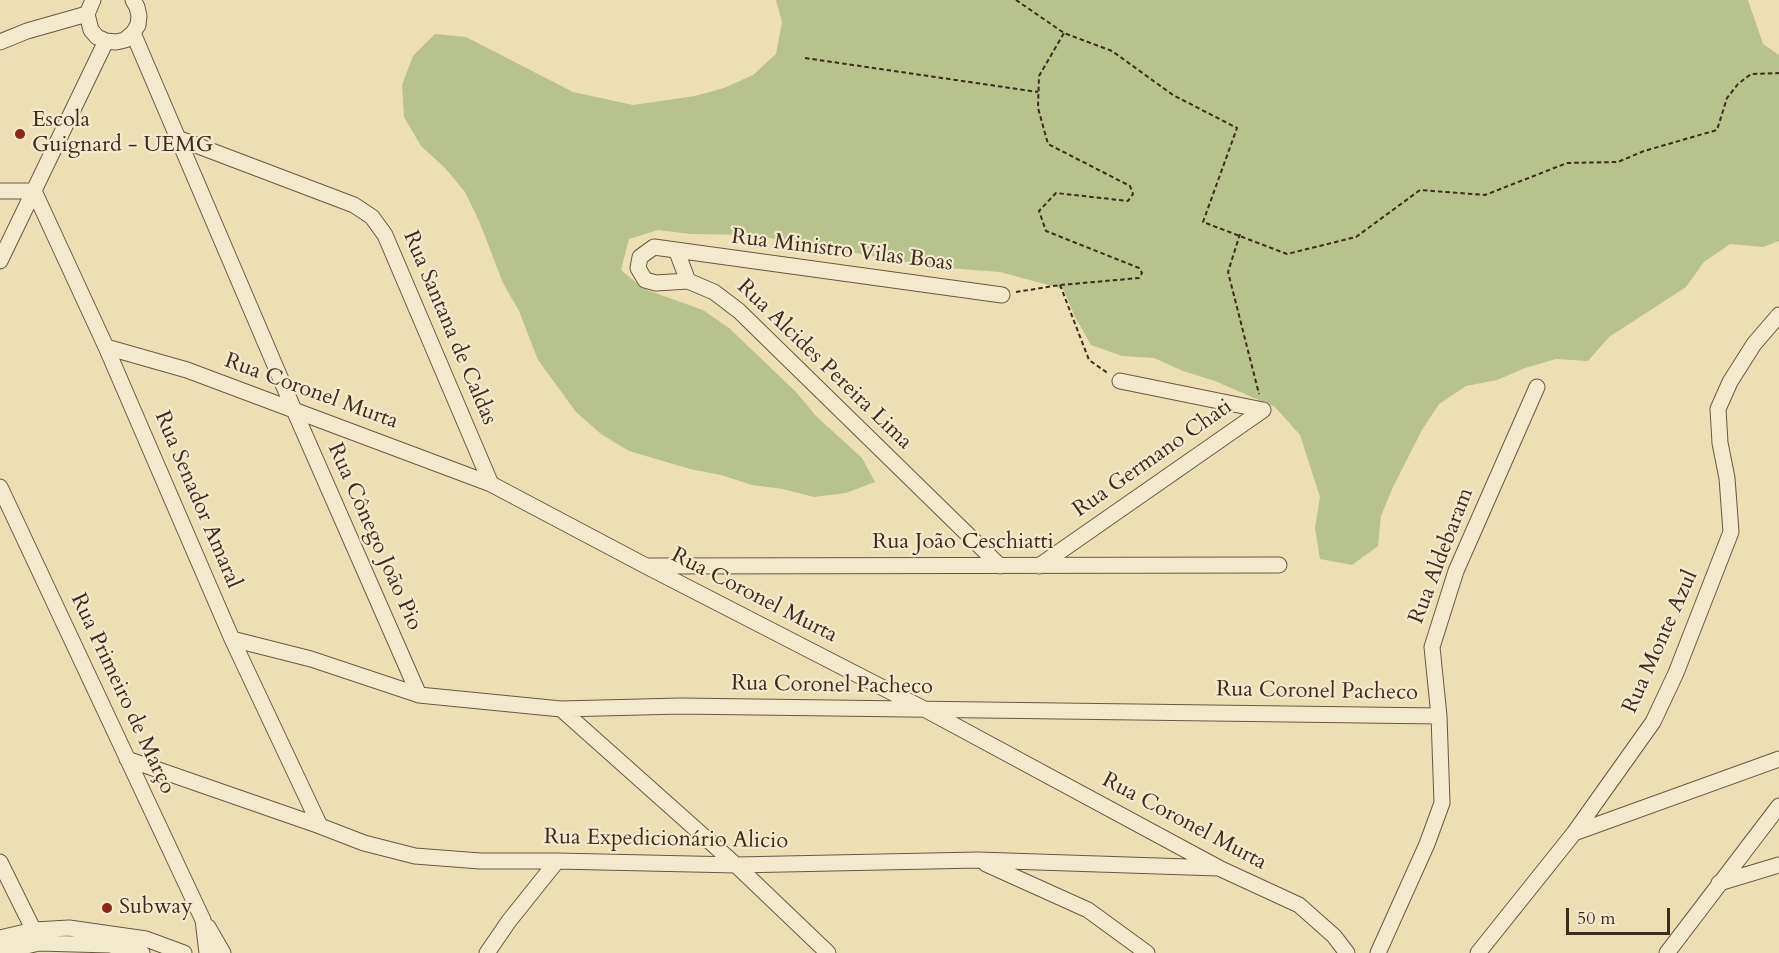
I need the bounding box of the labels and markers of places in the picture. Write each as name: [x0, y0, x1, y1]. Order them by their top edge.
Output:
place label: Escola Guignard - UEMG: [32, 108, 213, 160]
marker: Escola Guignard - UEMG: [13, 127, 27, 141]
place label: Subway: [119, 895, 193, 921]
marker: Subway: [100, 901, 114, 915]

